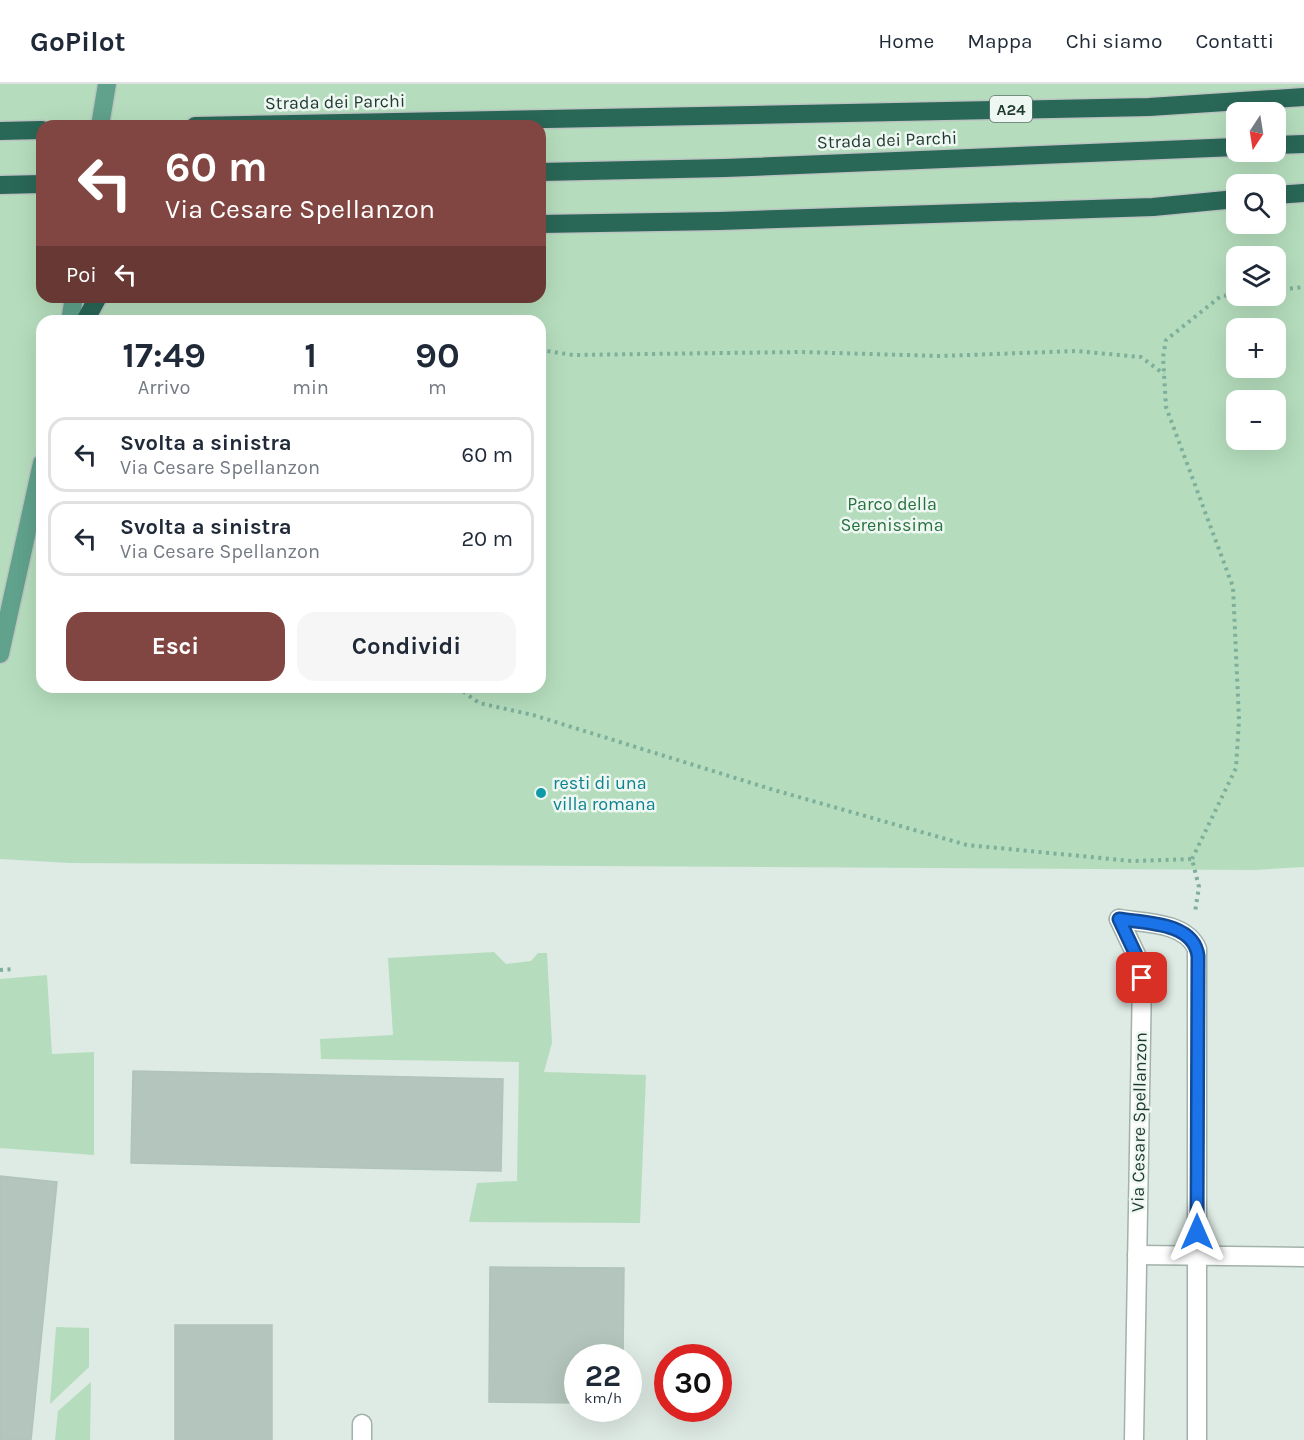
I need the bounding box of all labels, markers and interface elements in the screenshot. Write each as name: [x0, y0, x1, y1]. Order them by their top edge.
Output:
text: GoPilot: [30, 25, 126, 58]
text: Home: [878, 29, 934, 53]
text: Mappa: [967, 29, 1033, 53]
text: Chi siamo: [1066, 29, 1162, 53]
text: Contatti: [1195, 29, 1274, 53]
street label: Strada dei Parchi: [265, 90, 405, 114]
road number: A24: [990, 96, 1032, 122]
north arrow: [1226, 102, 1286, 162]
map controls: [1226, 102, 1286, 450]
street label: Strada dei Parchi: [816, 127, 958, 153]
text: 60 m: [165, 142, 268, 192]
icon: left: [66, 144, 144, 222]
button: search: [1226, 174, 1286, 234]
text: Via Cesare Spellanzon: [165, 193, 435, 225]
button: layers: [1226, 246, 1286, 306]
icon: left: [109, 258, 142, 291]
text: Poi: [66, 262, 97, 288]
button: +: [1226, 318, 1286, 378]
text: 17:49: [122, 334, 206, 376]
text: 1: [304, 334, 317, 376]
text: 90: [415, 334, 460, 376]
text: Arrivo: [138, 376, 191, 399]
text: min: [292, 376, 329, 399]
text: m: [428, 376, 447, 399]
button: −: [1226, 390, 1286, 450]
text: Svolta a sinistra: [120, 430, 292, 456]
icon: left: [69, 438, 102, 471]
text: 60 m: [462, 442, 513, 468]
text: Via Cesare Spellanzon: [120, 456, 320, 479]
park label: Parco della Serenissima: [840, 493, 944, 536]
text: Svolta a sinistra: [120, 514, 292, 540]
icon: left: [69, 522, 102, 555]
text: 20 m: [461, 526, 513, 552]
text: Via Cesare Spellanzon: [120, 540, 320, 563]
button: Esci: [66, 612, 285, 681]
button: Condividi: [297, 612, 516, 681]
place label: resti di una villa romana: [553, 772, 656, 815]
marker: resti di una villa romana: [534, 786, 548, 800]
pin: [1116, 952, 1167, 1003]
icon: arrive: [1125, 961, 1158, 994]
street label: Via Cesare Spellanzon: [1126, 1032, 1152, 1212]
position arrow: [1165, 1200, 1229, 1264]
speed limit sign: 30: [654, 1344, 732, 1422]
text: 22: [585, 1358, 621, 1394]
text: km/h: [584, 1389, 622, 1407]

